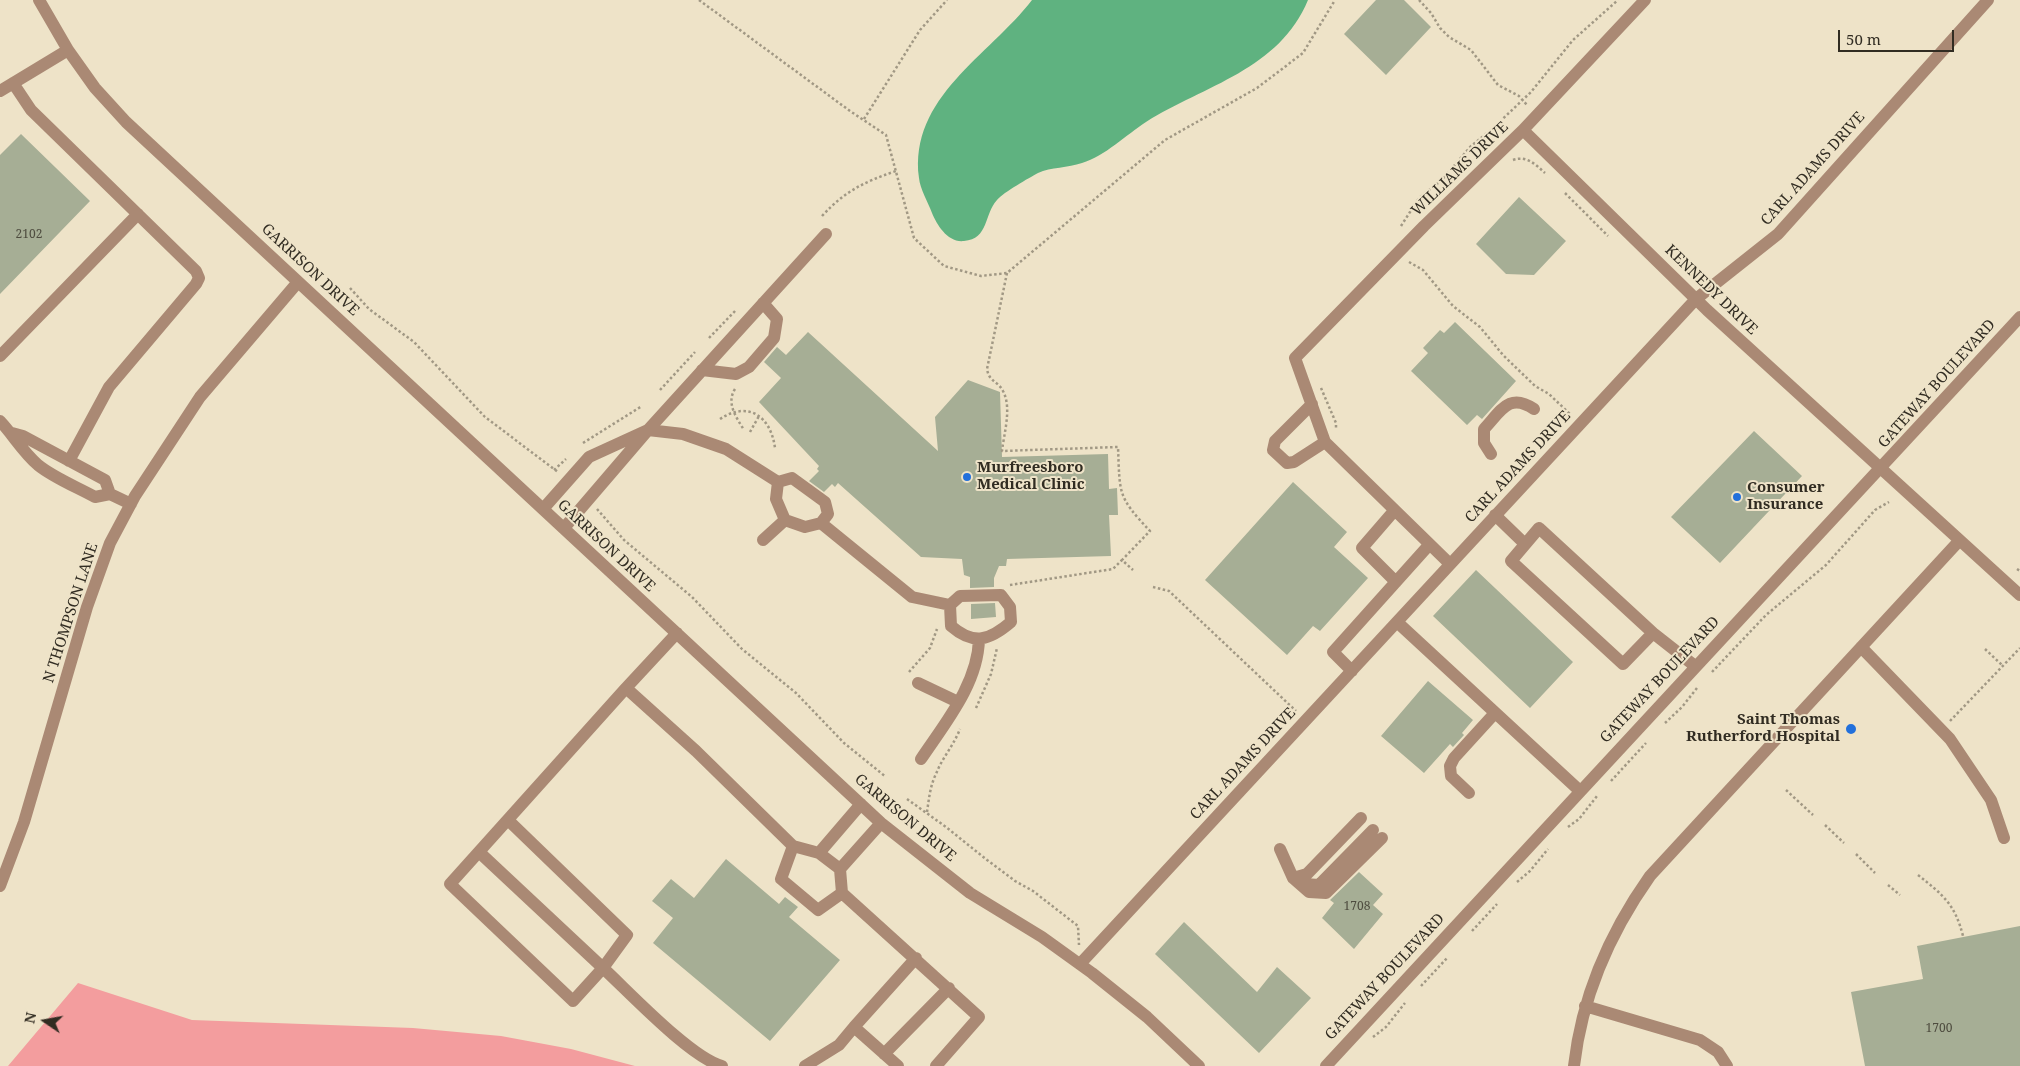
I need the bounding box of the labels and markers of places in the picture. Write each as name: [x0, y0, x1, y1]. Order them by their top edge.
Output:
place label: Murfreesboro Medical Clinic: [977, 459, 1085, 494]
marker: Murfreesboro Medical Clinic: [961, 471, 973, 483]
place label: Consumer Insurance: [1747, 479, 1825, 514]
marker: Consumer Insurance: [1731, 491, 1743, 503]
place label: Saint Thomas Rutherford Hospital: [1686, 711, 1840, 746]
marker: Saint Thomas Rutherford Hospital: [1844, 722, 1858, 736]

